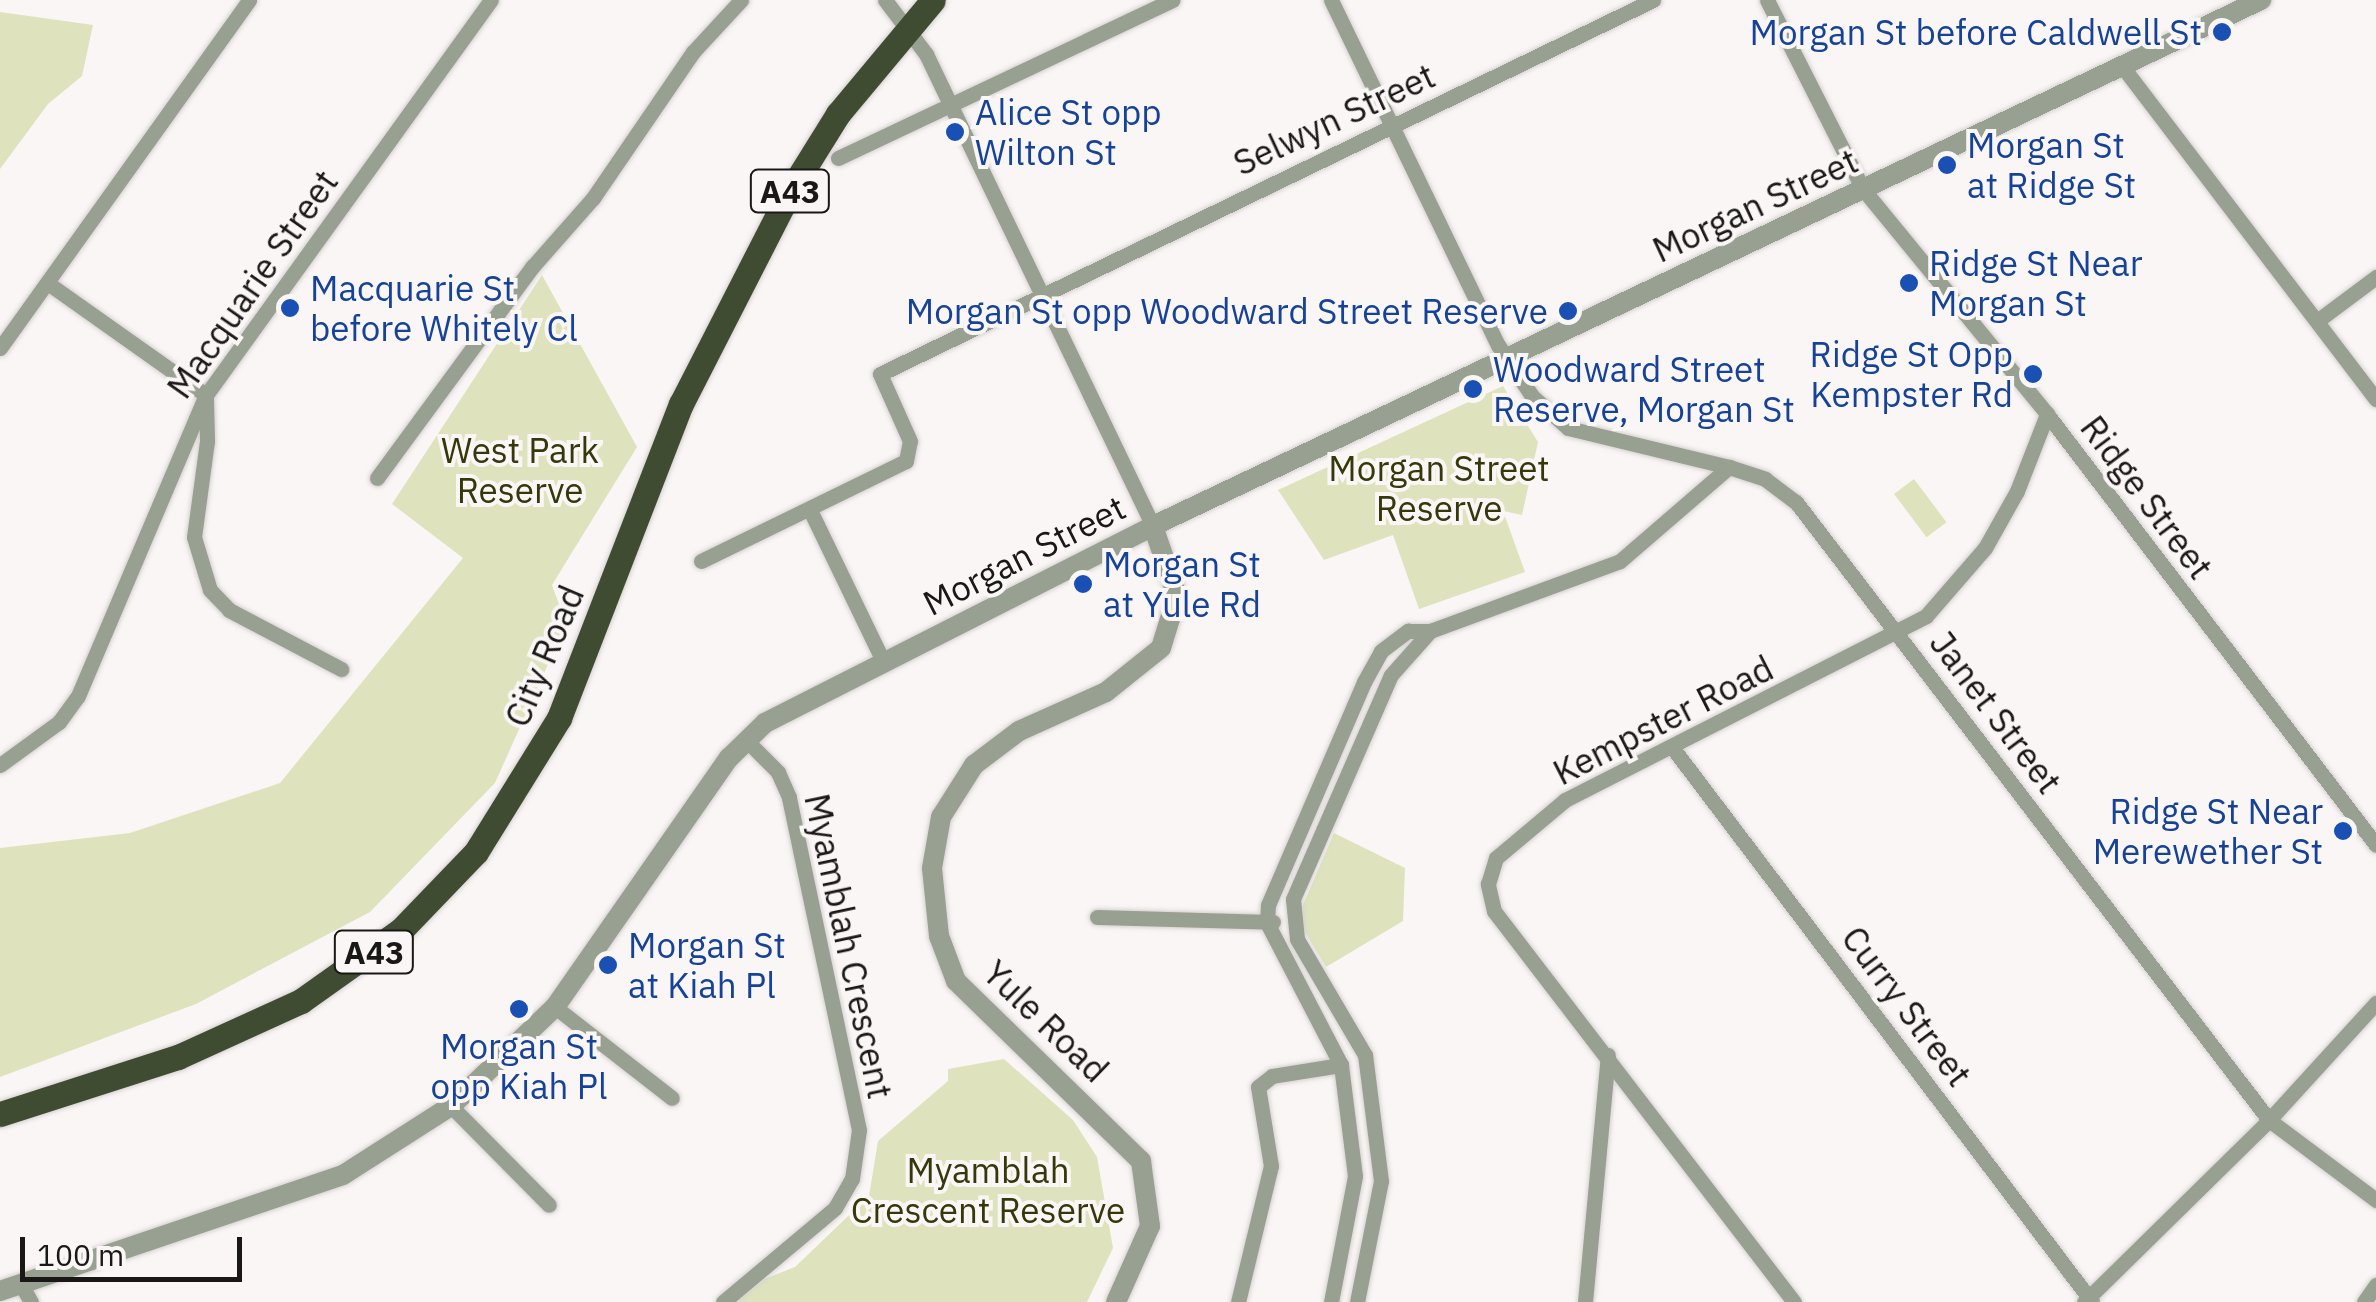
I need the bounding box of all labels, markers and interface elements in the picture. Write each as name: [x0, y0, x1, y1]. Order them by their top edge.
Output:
place label: Morgan St before Caldwell St: [1749, 11, 2202, 53]
marker: Morgan St before Caldwell St: [2211, 21, 2233, 43]
street label: Selwyn Street: [1227, 54, 1441, 184]
place label: Alice St opp Wilton St: [975, 91, 1162, 173]
marker: Alice St opp Wilton St: [944, 121, 966, 143]
place label: Morgan St at Ridge St: [1967, 124, 2136, 206]
street label: Morgan Street: [1646, 139, 1864, 271]
marker: Morgan St at Ridge St: [1936, 154, 1958, 176]
street label: Macquarie Street: [158, 162, 346, 406]
road number: A43: [748, 164, 832, 218]
place label: Ridge St Near Morgan St: [1929, 242, 2143, 324]
place label: Macquarie St before Whitely Cl: [310, 267, 578, 349]
marker: Ridge St Near Morgan St: [1898, 272, 1920, 294]
place label: Morgan St opp Woodward Street Reserve: [906, 290, 1548, 332]
marker: Macquarie St before Whitely Cl: [279, 297, 301, 319]
marker: Morgan St opp Woodward Street Reserve: [1557, 300, 1579, 322]
place label: Ridge St Opp Kempster Rd: [1810, 333, 2013, 415]
place label: Woodward Street Reserve, Morgan St: [1493, 348, 1795, 430]
marker: Ridge St Opp Kempster Rd: [2022, 363, 2044, 385]
marker: Woodward Street Reserve, Morgan St: [1462, 378, 1484, 400]
street label: Ridge Street: [2072, 407, 2222, 587]
park label: West Park Reserve: [441, 429, 599, 511]
park label: Morgan Street Reserve: [1328, 447, 1550, 529]
street label: Morgan Street: [916, 486, 1132, 624]
place label: Morgan St at Yule Rd: [1103, 543, 1261, 625]
marker: Morgan St at Yule Rd: [1072, 573, 1094, 595]
street label: City Road: [496, 579, 592, 733]
street label: Janet Street: [1921, 623, 2071, 801]
street label: Kempster Road: [1546, 647, 1780, 793]
street label: Myamblah Crescent: [796, 790, 902, 1102]
place label: Ridge St Near Merewether St: [2093, 790, 2323, 872]
marker: Ridge St Near Merewether St: [2332, 820, 2354, 842]
street label: Curry Street: [1833, 918, 1981, 1094]
place label: Morgan St at Kiah Pl: [628, 924, 786, 1006]
road number: A43: [332, 925, 416, 979]
street label: Yule Road: [975, 951, 1117, 1091]
marker: Morgan St at Kiah Pl: [597, 954, 619, 976]
marker: Morgan St opp Kiah Pl: [508, 998, 530, 1020]
place label: Morgan St opp Kiah Pl: [431, 1025, 607, 1107]
park label: Myamblah Crescent Reserve: [851, 1149, 1125, 1231]
scale bar: [25, 1217, 248, 1279]
text: 100 m: [37, 1235, 124, 1274]

